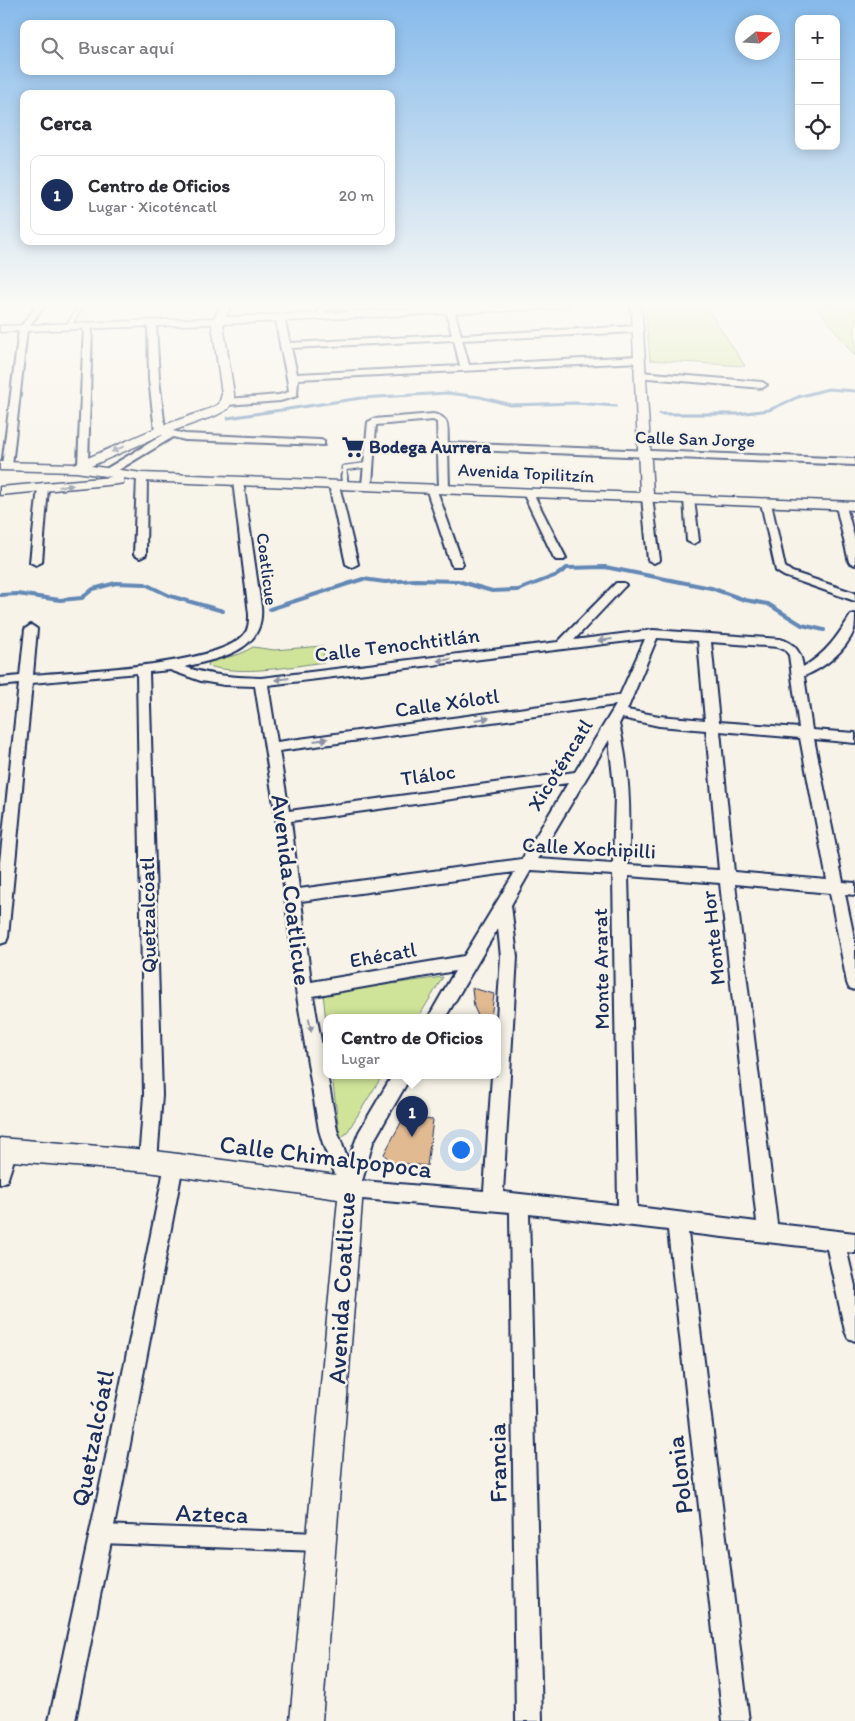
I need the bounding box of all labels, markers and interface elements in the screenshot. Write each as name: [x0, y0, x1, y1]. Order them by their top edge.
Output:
north arrow: [735, 15, 780, 60]
map controls: [795, 15, 840, 150]
button: +: [795, 15, 840, 60]
search box: [20, 20, 395, 75]
icon: search: [38, 34, 66, 62]
text: Buscar aquí: [78, 36, 174, 59]
button: −: [795, 60, 840, 105]
button: locate: [795, 105, 840, 150]
text: Cerca: [40, 110, 92, 135]
text: Centro de Oficios: [88, 174, 230, 197]
text: 1: [53, 186, 61, 205]
text: 20 m: [339, 186, 374, 205]
text: Lugar · Xicoténcatl: [88, 197, 217, 216]
street label: Calle San Jorge: [634, 426, 756, 452]
supermarket icon: Bodega Aurrera: [340, 434, 366, 460]
place label: Bodega Aurrera: [369, 436, 492, 458]
one-way arrow: [110, 445, 125, 453]
street label: Avenida Topilitzín: [457, 458, 595, 488]
one-way arrow: [58, 482, 74, 490]
street label: Coatlicue: [252, 531, 282, 607]
street label: Calle Tenochtitlán: [313, 622, 481, 667]
one-way arrow: [597, 636, 613, 644]
one-way arrow: [435, 656, 451, 664]
one-way arrow: [274, 675, 290, 683]
street label: Calle Xólotl: [393, 683, 501, 722]
one-way arrow: [475, 714, 491, 722]
street label: Xicoténcatl: [522, 714, 598, 815]
one-way arrow: [313, 736, 329, 744]
street label: Tláloc: [399, 758, 457, 791]
street label: Avenida Coatlicue: [265, 793, 319, 987]
street label: Calle Xochipilli: [521, 832, 657, 863]
street label: Quetzalcóatl: [134, 857, 161, 973]
street label: Monte Hor: [695, 889, 730, 987]
street label: Monte Ararat: [587, 908, 614, 1030]
street label: Ehécatl: [348, 936, 418, 973]
popup: [323, 1014, 501, 1079]
one-way arrow: [306, 1017, 314, 1033]
text: Centro de Oficios: [341, 1026, 483, 1049]
text: Lugar: [341, 1049, 380, 1068]
pin: 1: [396, 1096, 428, 1137]
street label: Calle Chimalpopoca: [218, 1128, 434, 1184]
your location: [448, 1137, 474, 1163]
street label: Avenida Coatlicue: [321, 1191, 361, 1385]
street label: Quetzalcóatl: [64, 1367, 120, 1509]
street label: Francia: [481, 1423, 513, 1503]
street label: Polonia: [659, 1434, 699, 1516]
street label: Azteca: [175, 1497, 249, 1529]

